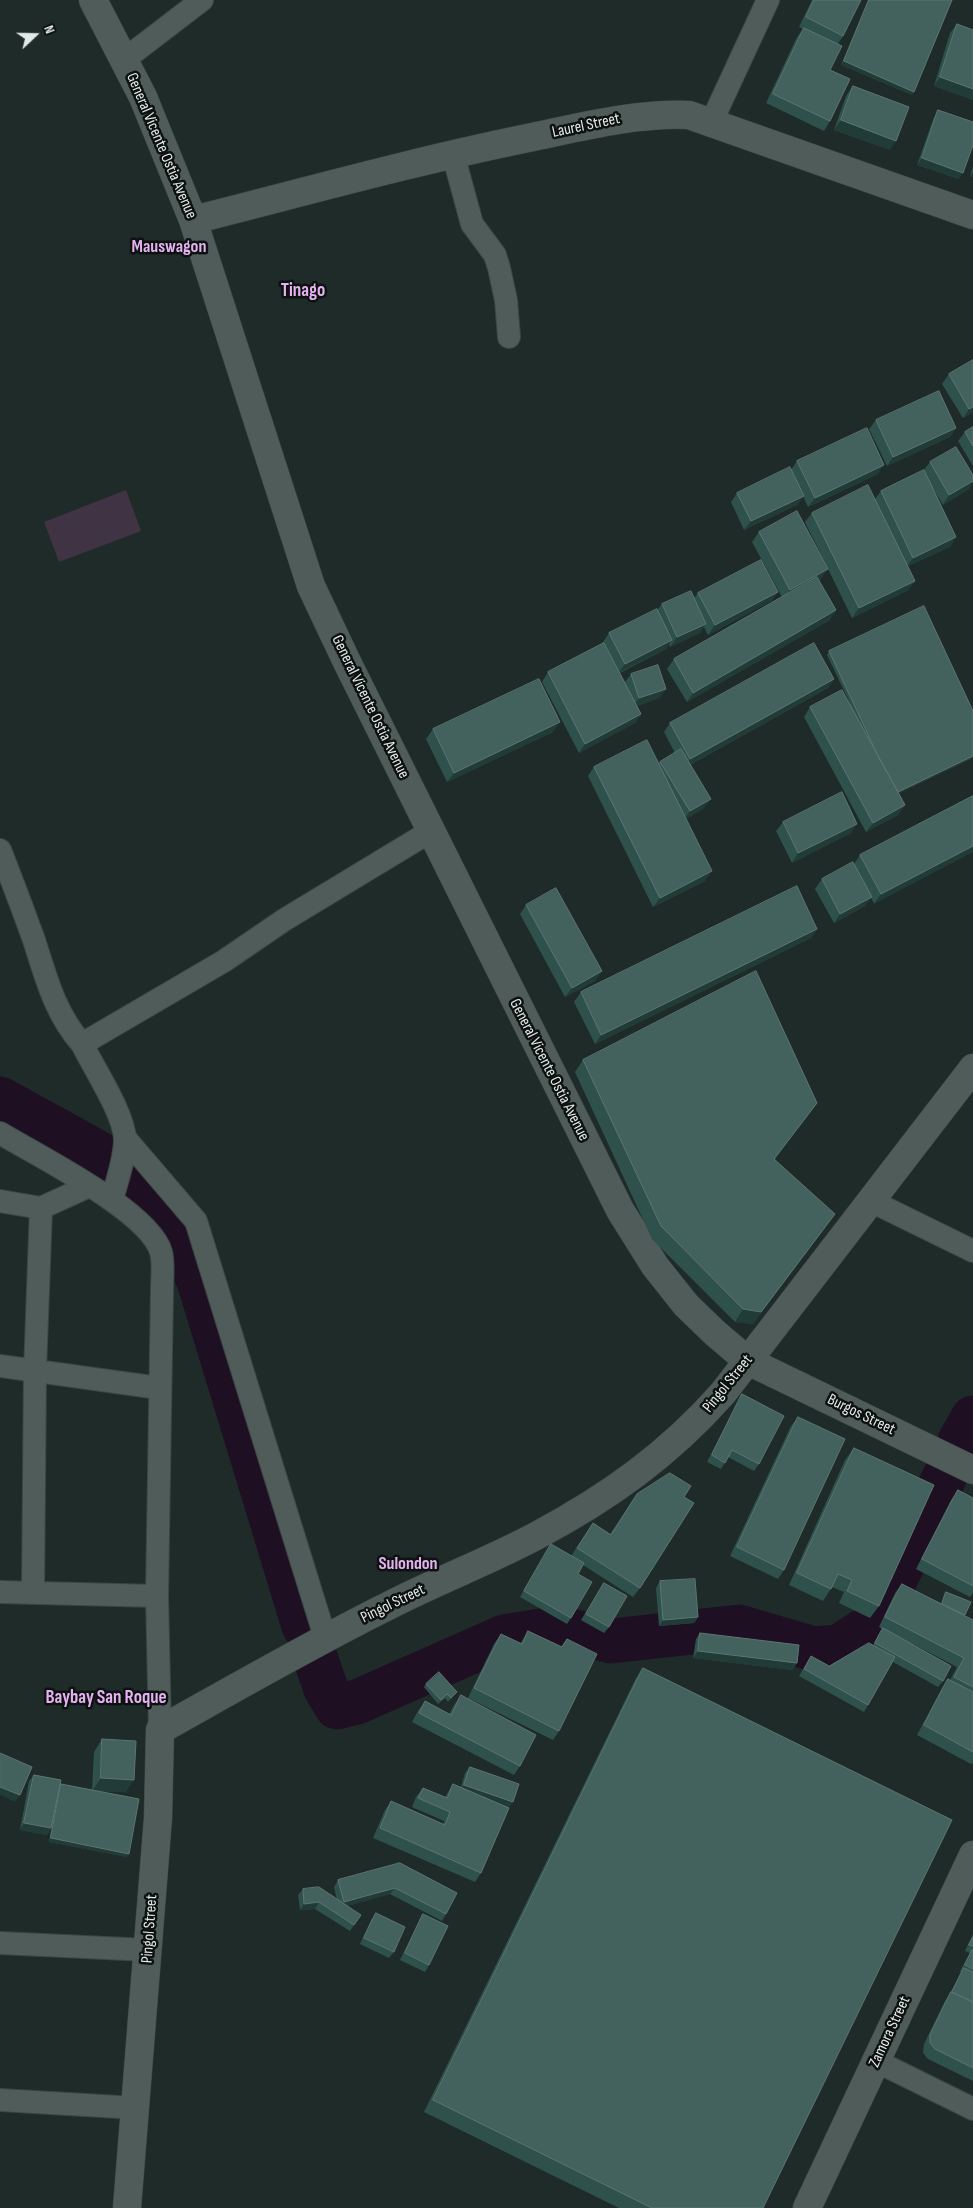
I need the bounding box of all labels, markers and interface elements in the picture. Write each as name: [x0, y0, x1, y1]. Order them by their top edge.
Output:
north arrow: [10, 10, 60, 60]
text: N: [40, 23, 59, 36]
street label: General Vicente Ostia Avenue: [122, 70, 200, 222]
street label: Laurel Street: [550, 109, 622, 143]
district label: Mauswagon: [132, 236, 206, 258]
district label: Tinago: [281, 280, 325, 302]
street label: General Vicente Ostia Avenue: [327, 632, 413, 782]
street label: General Vicente Ostia Avenue: [505, 996, 593, 1144]
street label: Pingol Street: [699, 1351, 757, 1417]
street label: Burgos Street: [824, 1390, 898, 1440]
district label: Sulondon: [378, 1553, 438, 1575]
street label: Pingol Street: [358, 1580, 428, 1628]
district label: Baybay San Roque: [45, 1687, 167, 1709]
street label: Pingol Street: [138, 1894, 162, 1964]
street label: Zamora Street: [865, 1993, 915, 2071]

